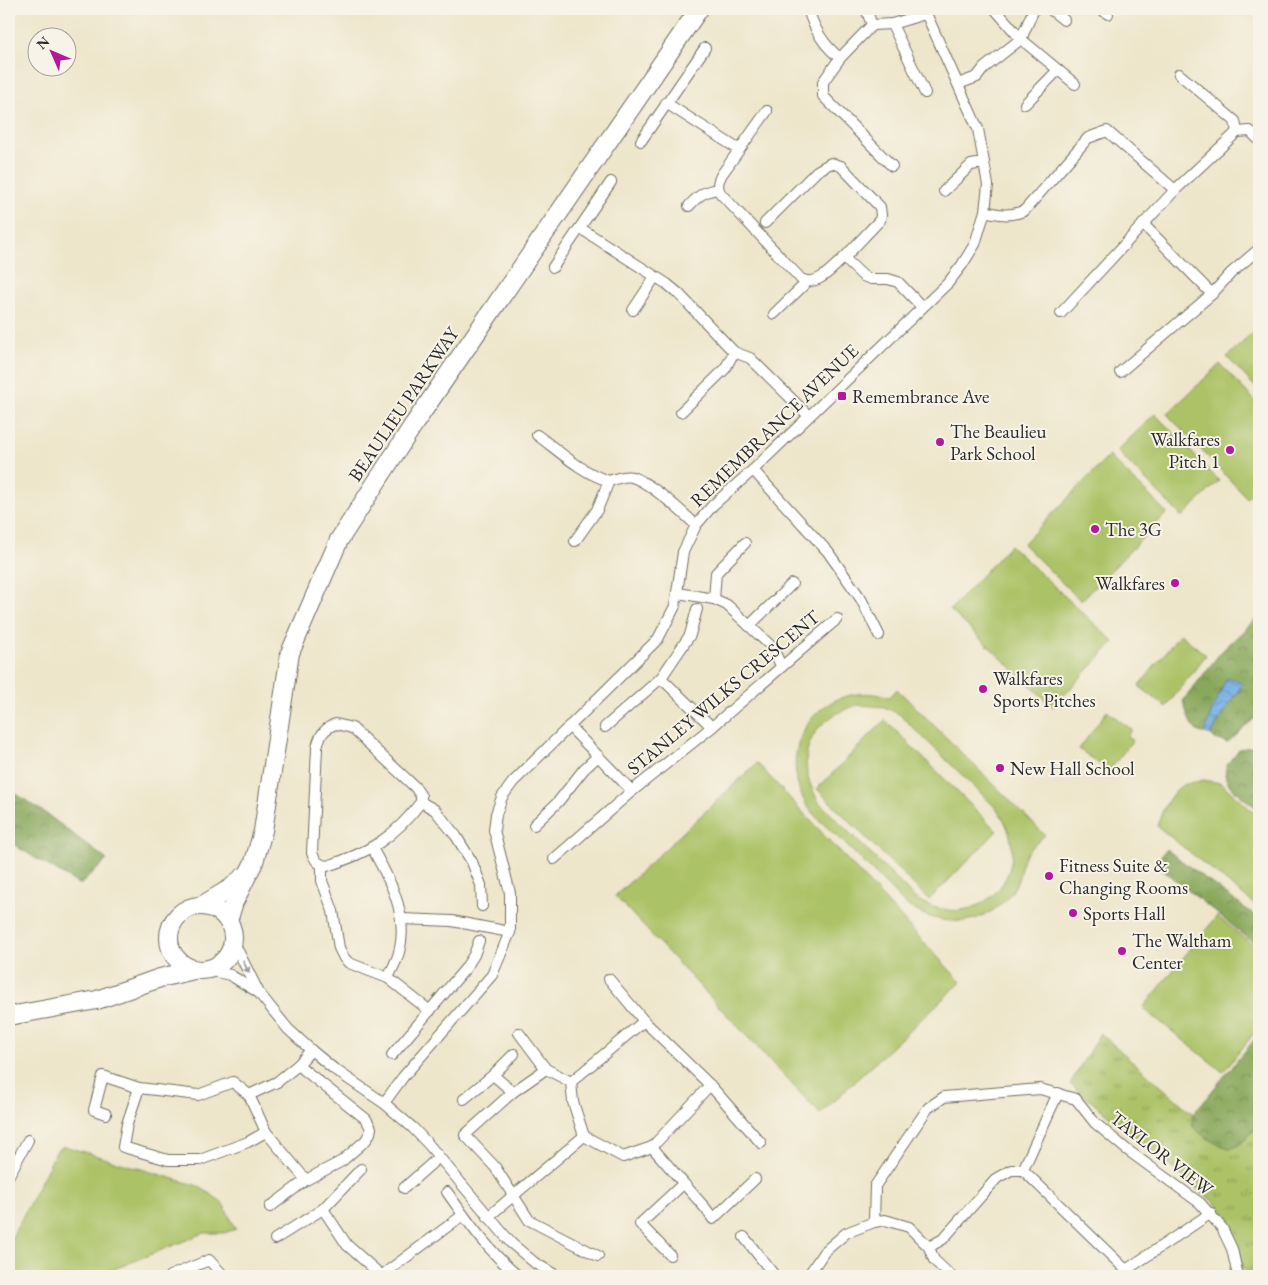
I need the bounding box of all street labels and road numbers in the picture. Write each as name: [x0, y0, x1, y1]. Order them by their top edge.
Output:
street label: BEAULIEU PARKWAY: [342, 321, 465, 486]
street label: REMEMBRANCE AVENUE: [685, 338, 864, 512]
street label: STANLEY WILKS CRESCENT: [622, 604, 825, 780]
street label: TAYLOR VIEW: [1105, 1105, 1219, 1202]

